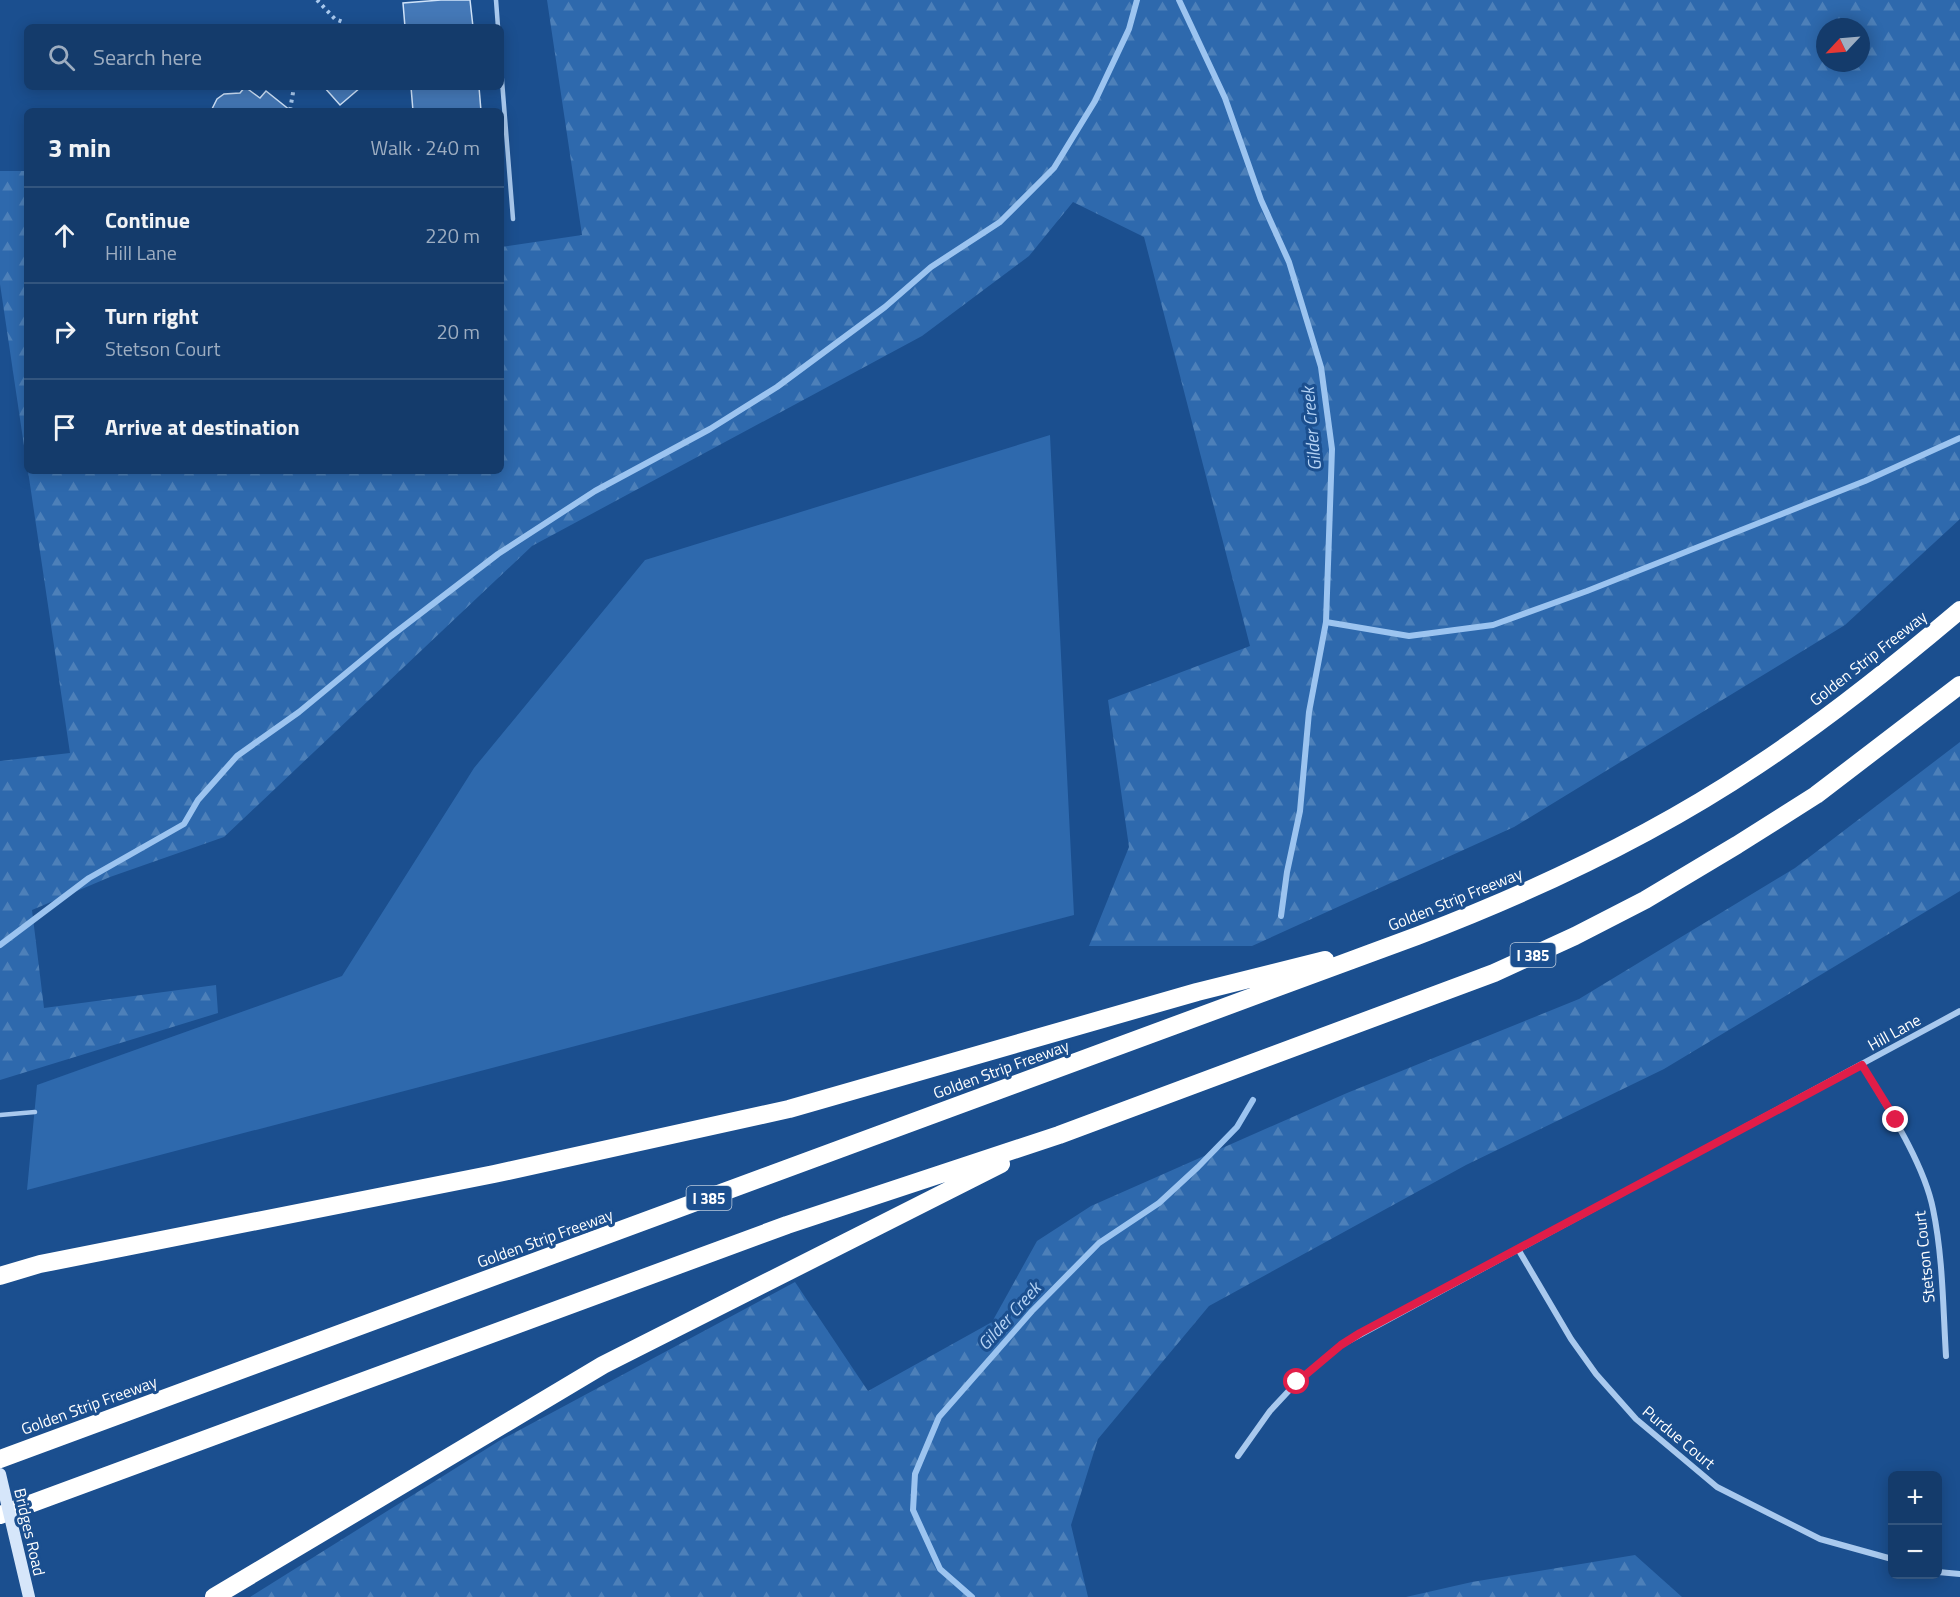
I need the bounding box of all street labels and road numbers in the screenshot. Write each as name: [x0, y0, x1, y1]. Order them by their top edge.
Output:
street label: Golden Strip Freeway: [1804, 604, 1932, 712]
street label: Golden Strip Freeway: [1384, 861, 1526, 937]
road number: I 385: [1510, 943, 1556, 967]
street label: Hill Lane: [1863, 1008, 1925, 1056]
street label: Golden Strip Freeway: [930, 1033, 1073, 1105]
road number: I 385: [686, 1186, 732, 1210]
street label: Golden Strip Freeway: [474, 1202, 617, 1274]
street label: Stetson Court: [1907, 1209, 1941, 1304]
street label: Golden Strip Freeway: [18, 1369, 161, 1441]
street label: Purdue Court: [1637, 1399, 1721, 1475]
street label: Bridges Road: [8, 1486, 52, 1578]

